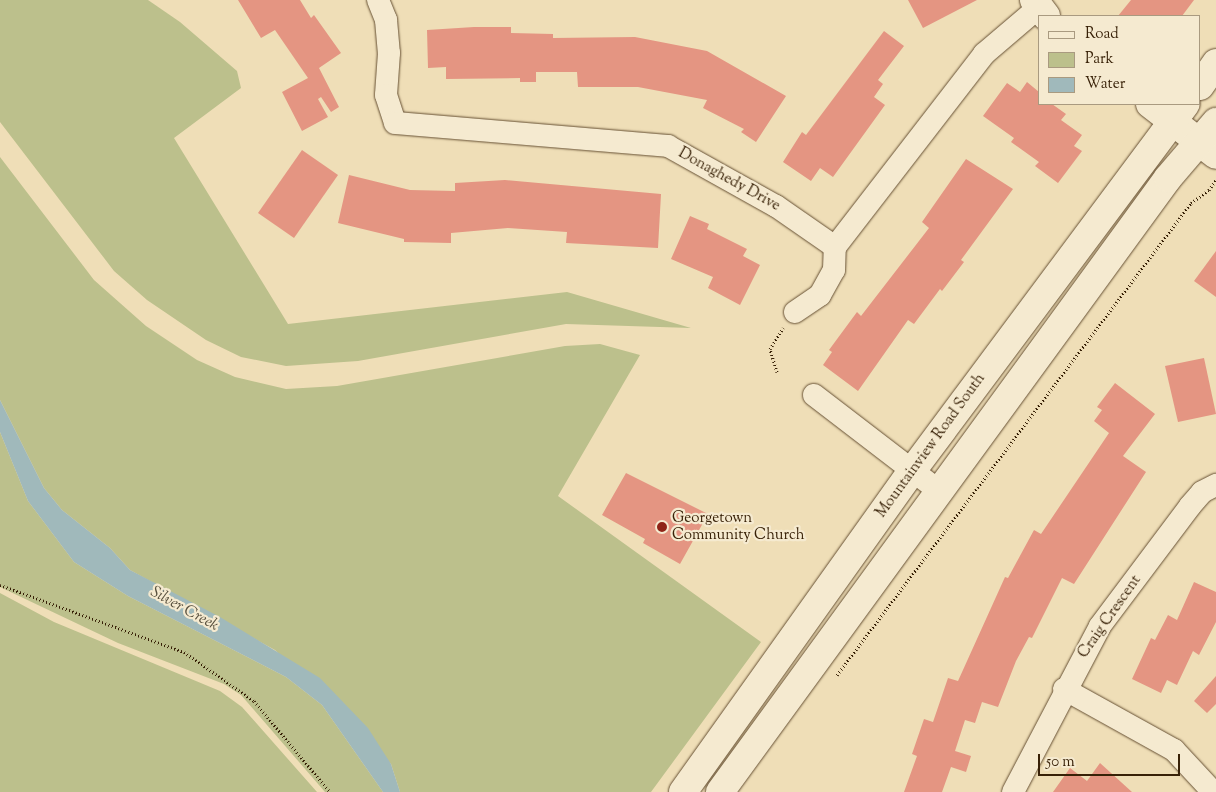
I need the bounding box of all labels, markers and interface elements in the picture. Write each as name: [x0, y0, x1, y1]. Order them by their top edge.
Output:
legend: [1038, 15, 1201, 105]
text: Road: [1085, 24, 1119, 45]
text: Park: [1085, 49, 1114, 70]
text: Water: [1085, 74, 1125, 95]
street label: Donaghedy Drive: [675, 145, 783, 215]
street label: Mountainview Road South: [873, 370, 989, 522]
place label: Georgetown Community Church: [672, 509, 805, 544]
marker: Georgetown Community Church: [656, 521, 668, 533]
street label: Craig Crescent: [1075, 572, 1145, 662]
water label: Silver Creek: [147, 583, 221, 637]
scale bar: [1041, 744, 1184, 776]
text: 50 m: [1046, 752, 1075, 773]

